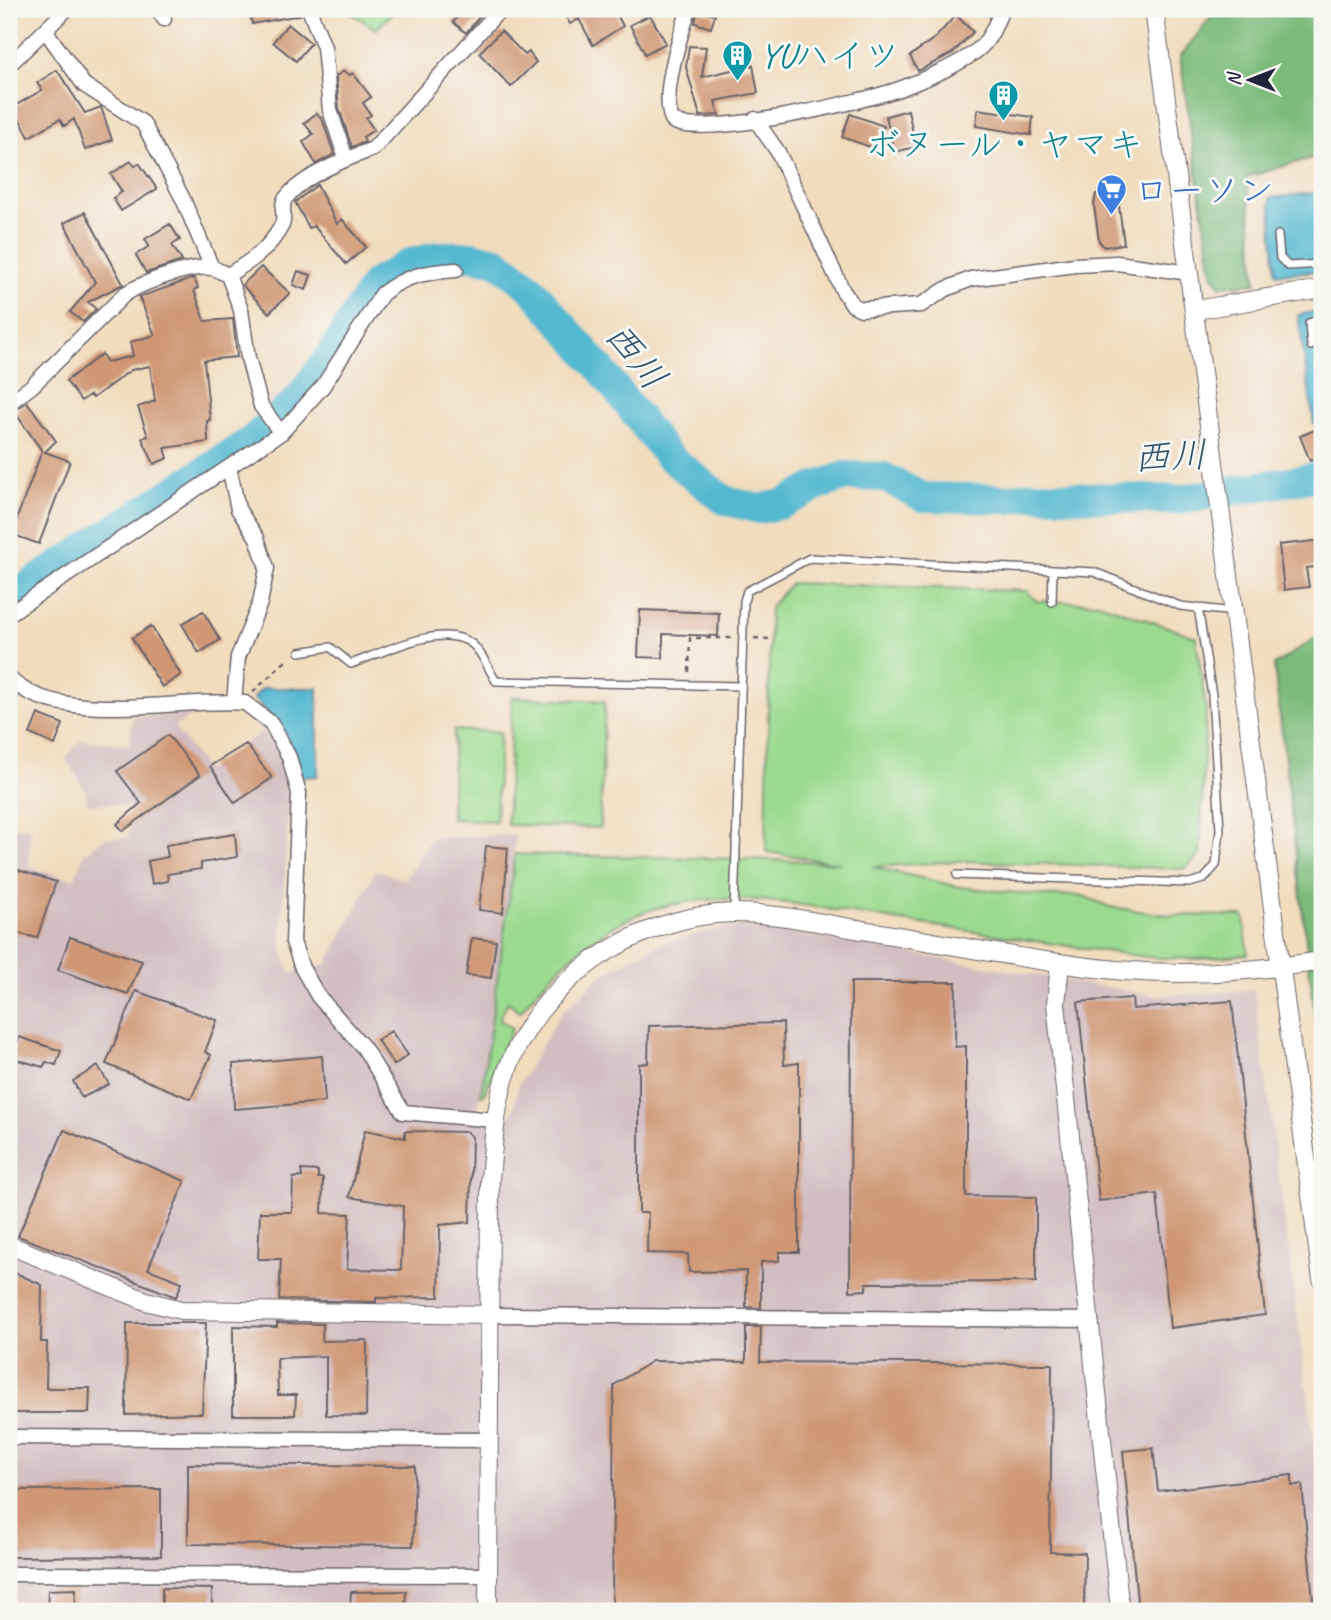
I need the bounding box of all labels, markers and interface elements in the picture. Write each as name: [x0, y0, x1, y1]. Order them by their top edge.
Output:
place label: YUハイツ: [760, 33, 900, 78]
building icon: YUハイツ: [720, 38, 754, 82]
north arrow: [1216, 46, 1286, 116]
text: N: [1222, 71, 1246, 86]
building icon: ボヌール・ヤマキ: [987, 78, 1021, 122]
place label: ボヌール・ヤマキ: [865, 122, 1143, 167]
place label: ローソン: [1134, 168, 1274, 213]
supermarket icon: ローソン: [1094, 173, 1128, 217]
water label: 西川: [594, 312, 678, 400]
water label: 西川: [1132, 431, 1208, 481]

